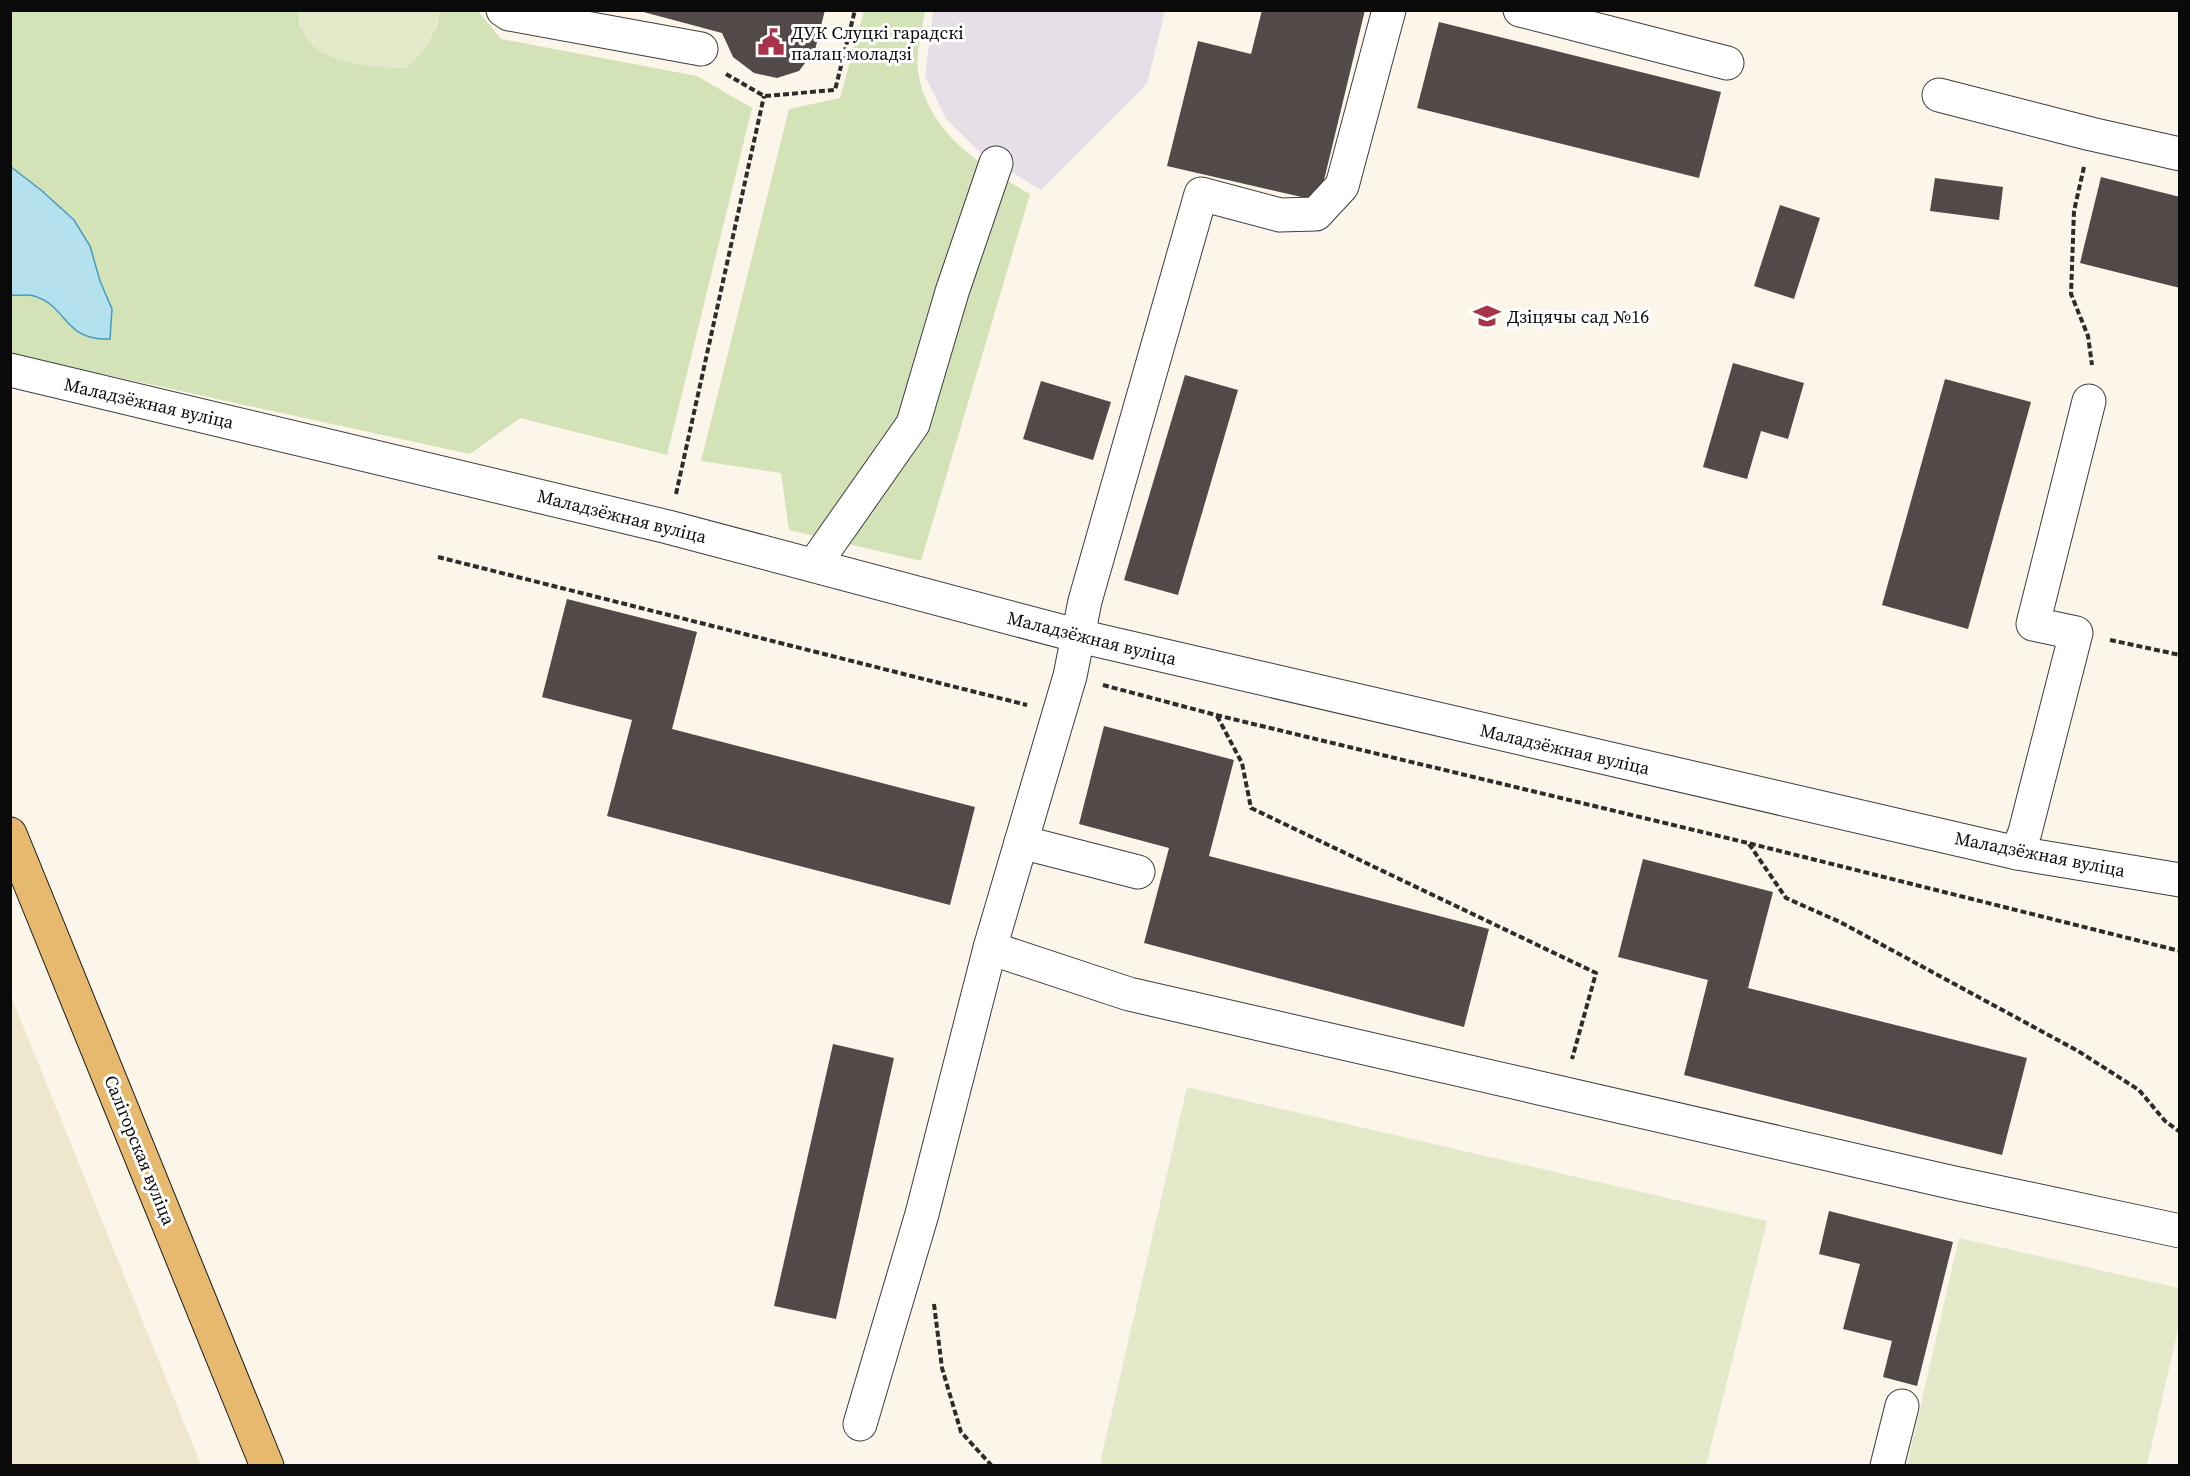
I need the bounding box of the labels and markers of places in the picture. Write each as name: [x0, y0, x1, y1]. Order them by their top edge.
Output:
place label: ДУК Слуцкі гарадскі палац моладзі: [791, 20, 964, 66]
public building icon: ДУК Слуцкі гарадскі палац моладзі: [756, 27, 786, 57]
school or university icon: Дзіцячы сад №16: [1472, 301, 1502, 331]
place label: Дзіцячы сад №16: [1507, 304, 1649, 329]

